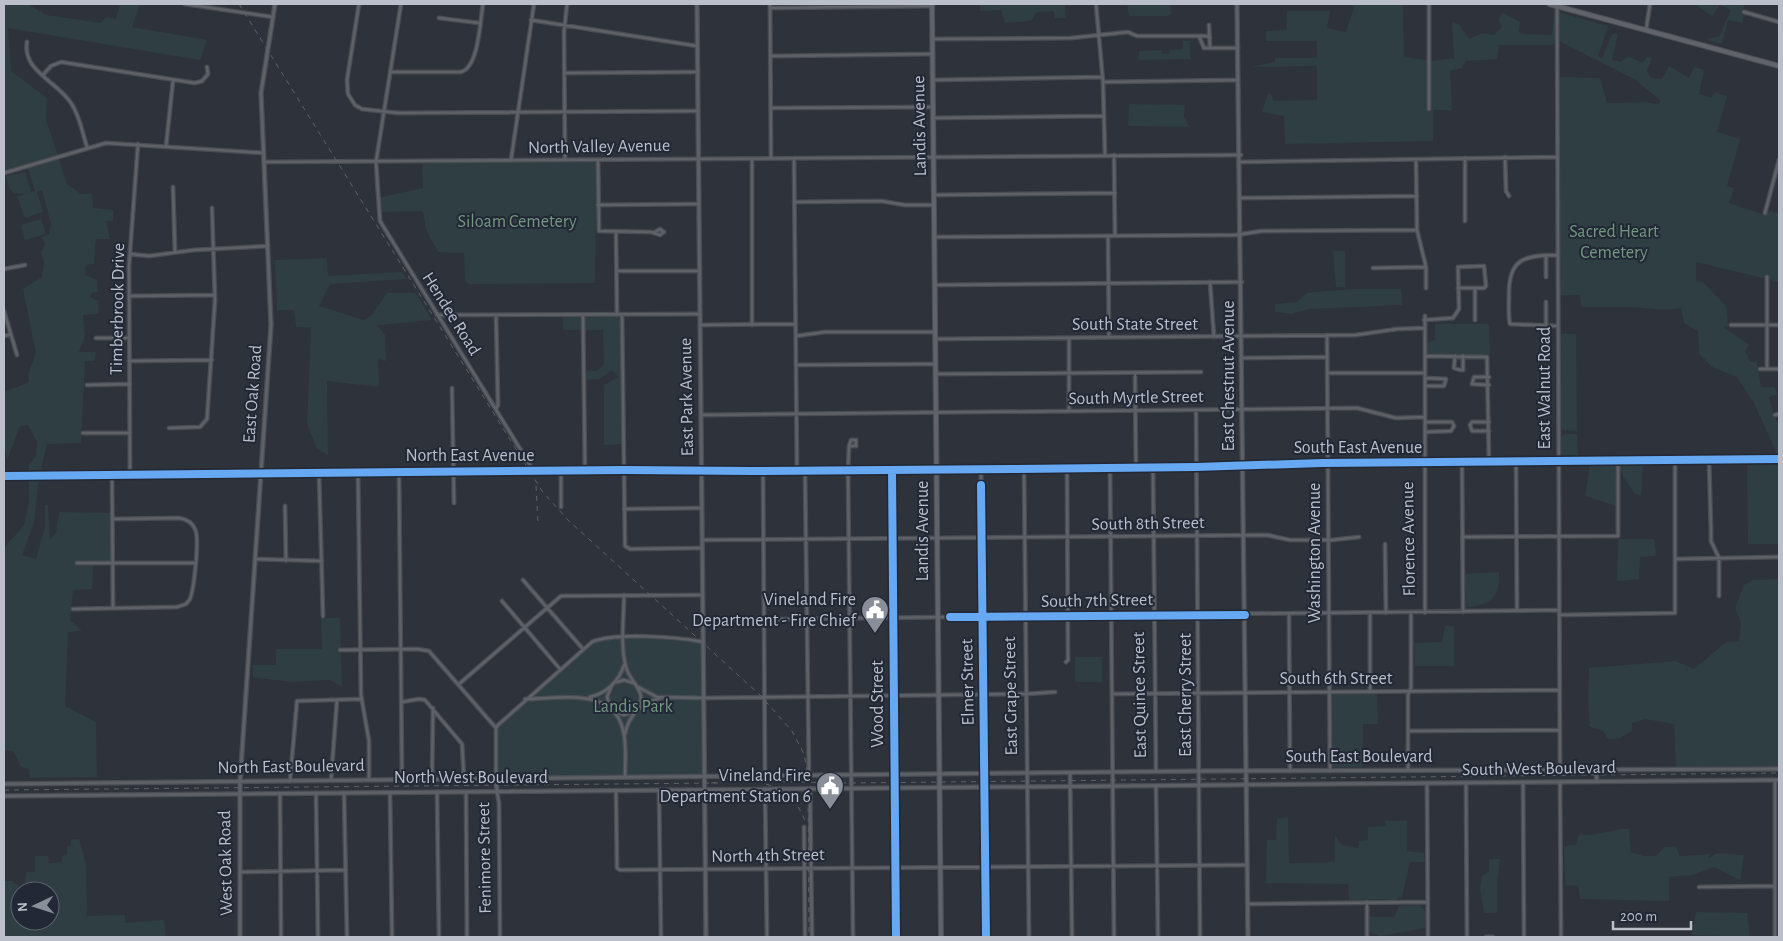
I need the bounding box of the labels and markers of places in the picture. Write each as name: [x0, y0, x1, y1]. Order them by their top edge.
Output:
place label: Vineland Fire Department - Fire Chief: [692, 591, 858, 630]
public building icon: Vineland Fire Department - Fire Chief: [860, 595, 890, 634]
place label: Vineland Fire Department Station 6: [659, 767, 811, 806]
public building icon: Vineland Fire Department Station 6: [815, 771, 845, 810]

